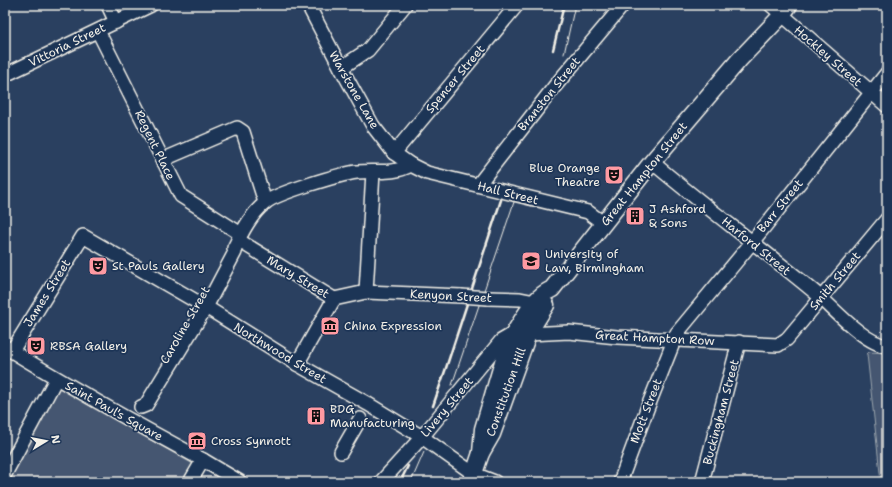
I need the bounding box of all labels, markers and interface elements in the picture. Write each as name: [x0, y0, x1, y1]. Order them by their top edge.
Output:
street label: Vittoria Street: [26, 19, 108, 71]
street label: Hockley Street: [791, 22, 865, 90]
street label: Spencer Street: [422, 41, 488, 117]
street label: Warstone Lane: [325, 48, 383, 132]
street label: Branston Street: [514, 54, 584, 134]
street label: Regent Place: [131, 107, 179, 183]
street label: Great Hampton Street: [597, 119, 691, 229]
place label: Blue Orange Theatre: [529, 160, 600, 190]
theatre icon: Blue Orange Theatre: [603, 164, 625, 186]
street label: Barr Street: [753, 176, 807, 236]
street label: Hall Street: [476, 178, 540, 208]
place label: J Ashford & Sons: [649, 201, 706, 231]
building icon: J Ashford & Sons: [624, 205, 646, 227]
street label: Harford Street: [718, 213, 794, 279]
place label: University of Law, Birmingham: [545, 246, 644, 276]
street label: Smith Street: [806, 248, 864, 314]
school or university icon: University of Law, Birmingham: [520, 250, 542, 272]
street label: Mary Street: [264, 252, 332, 302]
theatre icon: St Pauls Gallery: [87, 255, 109, 277]
street label: James Street: [20, 256, 74, 330]
place label: St Pauls Gallery: [112, 258, 205, 274]
street label: Caroline Street: [156, 283, 214, 367]
street label: Kenyon Street: [410, 286, 492, 306]
museum icon: China Expression: [319, 315, 341, 337]
place label: China Expression: [344, 318, 442, 334]
street label: Northwood Street: [231, 319, 329, 387]
street label: Great Hampton Row: [595, 327, 716, 349]
theatre icon: RBSA Gallery: [25, 335, 47, 357]
place label: RBSA Gallery: [50, 338, 127, 354]
street label: Constitution Hill: [482, 345, 530, 439]
street label: Buckingham Street: [699, 357, 743, 467]
street label: Livery Street: [417, 374, 477, 440]
street label: Mott Street: [626, 376, 666, 446]
street label: Saint Paul's Square: [62, 378, 166, 445]
place label: BDG Manufacturing: [330, 401, 415, 431]
building icon: BDG Manufacturing: [305, 405, 327, 427]
north arrow: [26, 421, 66, 461]
museum icon: Cross Synnott: [186, 430, 208, 452]
place label: Cross Synnott: [211, 433, 291, 449]
text: N: [47, 434, 64, 445]

